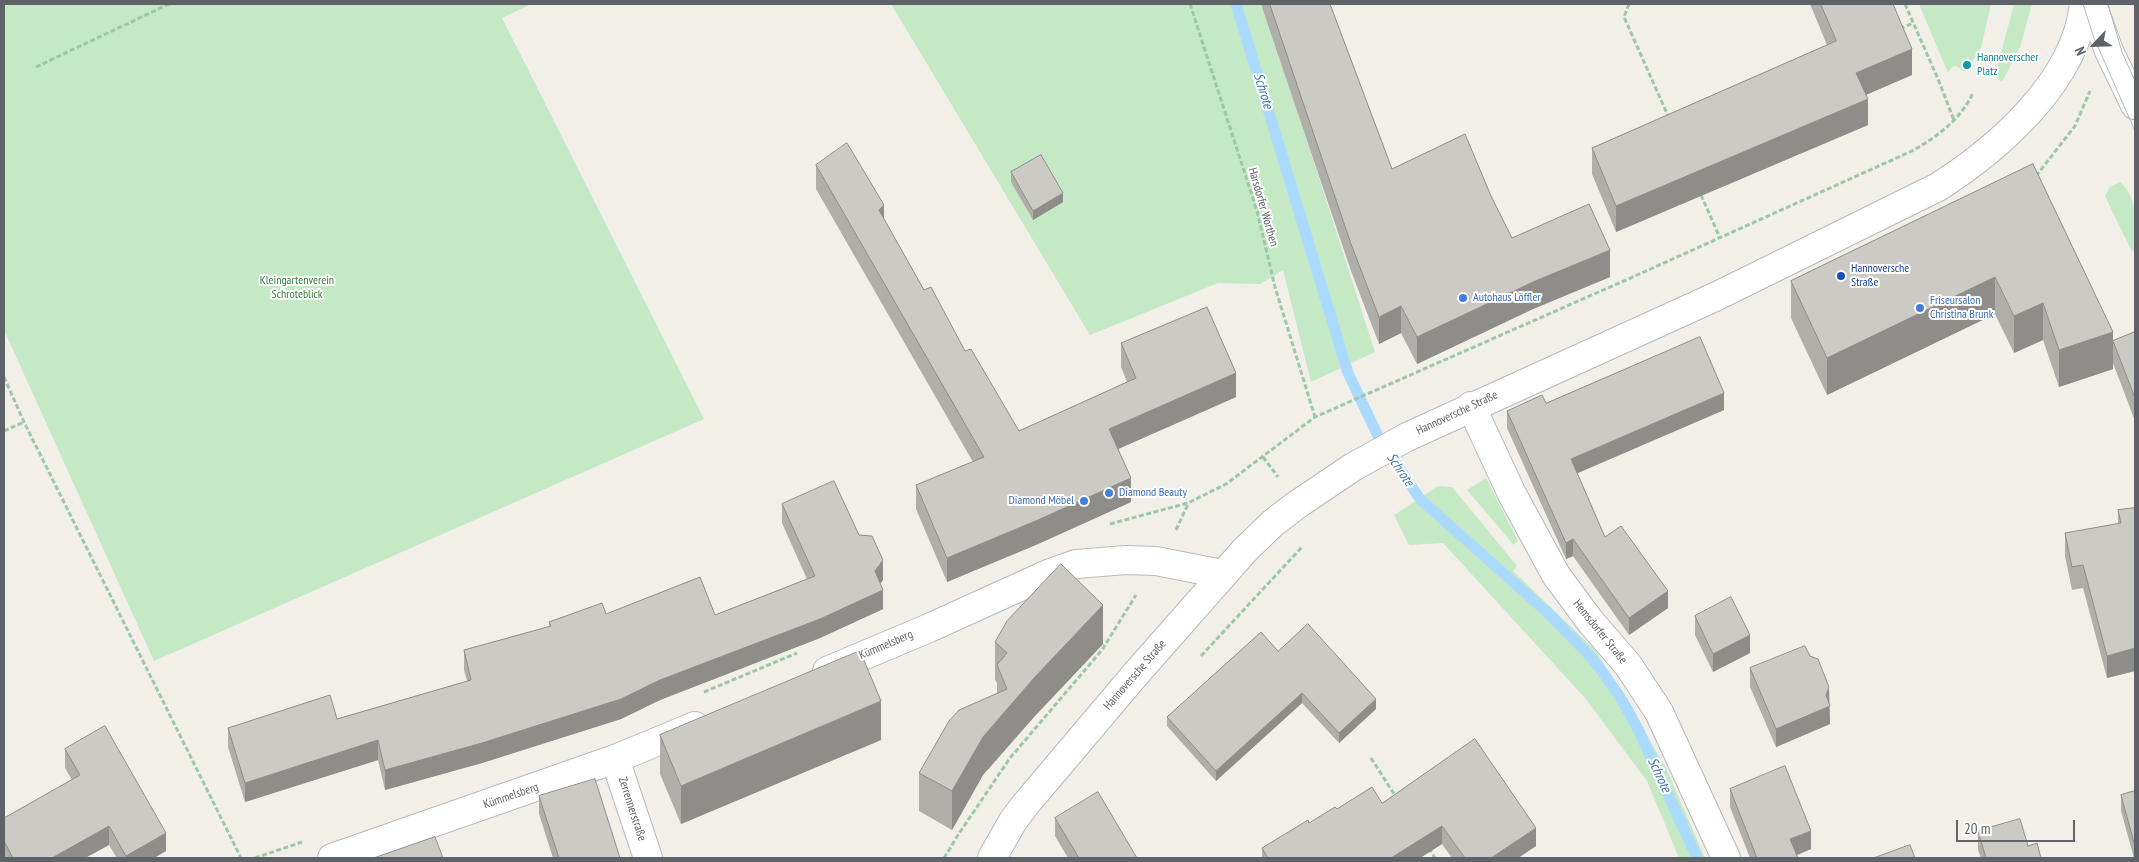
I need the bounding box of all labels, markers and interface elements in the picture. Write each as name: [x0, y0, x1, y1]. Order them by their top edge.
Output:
north arrow: [2069, 20, 2119, 70]
text: N: [2071, 44, 2090, 58]
place label: Hannoverscher Platz: [1977, 51, 2039, 79]
marker: Hannoverscher Platz: [1961, 59, 1973, 71]
water label: Schrote: [1250, 71, 1276, 111]
street label: Harsdorfer Worthen: [1245, 166, 1281, 248]
place label: Hannoversche Straße: [1851, 262, 1909, 290]
marker: Hannoversche Straße: [1835, 270, 1847, 282]
park label: Kleingartenverein Schroteblick: [260, 274, 334, 302]
place label: Autohaus Löffler: [1473, 291, 1541, 305]
marker: Autohaus Löffler: [1457, 292, 1469, 304]
place label: Friseursalon Christina Brunk: [1930, 294, 1993, 322]
marker: Friseursalon Christina Brunk: [1914, 302, 1926, 314]
street label: Hannoversche Straße: [1414, 388, 1500, 438]
water label: Schrote: [1383, 450, 1417, 490]
place label: Diamond Beauty: [1119, 486, 1187, 500]
marker: Diamond Beauty: [1103, 487, 1115, 499]
place label: Diamond Möbel: [1009, 494, 1074, 508]
marker: Diamond Möbel: [1078, 495, 1090, 507]
street label: Hemsdorfer Straße: [1570, 597, 1630, 667]
street label: Kümmelsberg: [857, 627, 915, 663]
street label: Hannoversche Straße: [1101, 637, 1169, 713]
water label: Schrote: [1644, 755, 1674, 795]
street label: Zerrennerstraße: [615, 775, 649, 843]
street label: Kümmelsberg: [482, 780, 540, 812]
scale bar: [1959, 810, 2078, 842]
text: 20 m: [1964, 819, 1990, 838]

